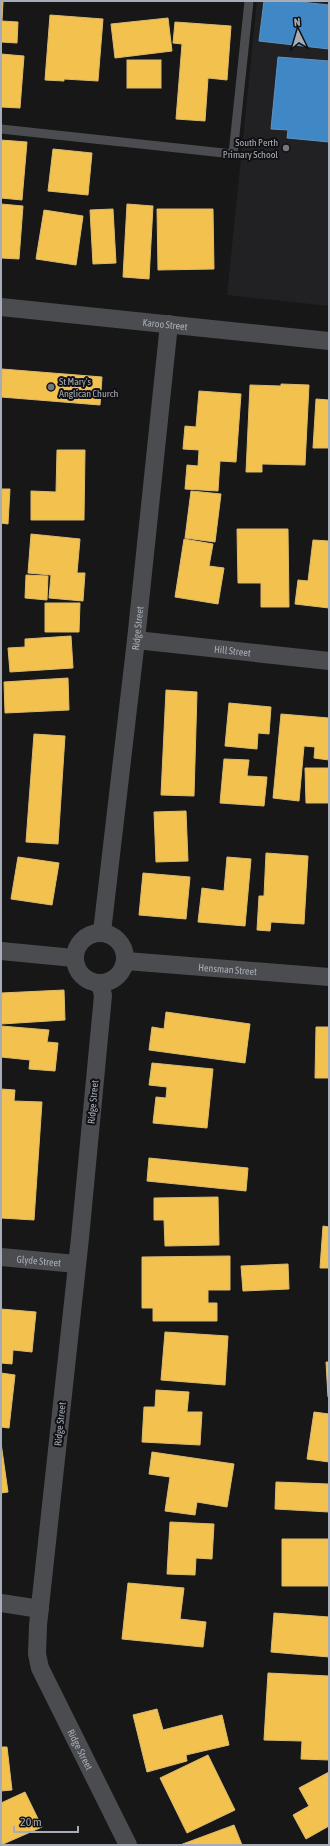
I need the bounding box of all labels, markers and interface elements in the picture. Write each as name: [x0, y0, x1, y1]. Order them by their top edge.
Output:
north arrow: [278, 12, 318, 52]
text: N: [293, 16, 301, 28]
place label: South Perth Primary School: [223, 137, 278, 160]
marker: South Perth Primary School: [281, 143, 291, 153]
street label: Karoo Street: [142, 316, 188, 332]
place label: St Mary's Anglican Church: [59, 376, 118, 399]
marker: St Mary's Anglican Church: [46, 382, 56, 392]
street label: Ridge Street: [129, 605, 145, 651]
street label: Hill Street: [214, 643, 251, 658]
street label: Hensman Street: [198, 961, 258, 977]
street label: Ridge Street: [86, 1079, 100, 1124]
street label: Glyde Street: [16, 1253, 62, 1268]
street label: Ridge Street: [52, 1401, 68, 1446]
street label: Ridge Street: [66, 1727, 95, 1772]
scale bar: [14, 1808, 78, 1834]
text: 20 m: [20, 1815, 42, 1829]

